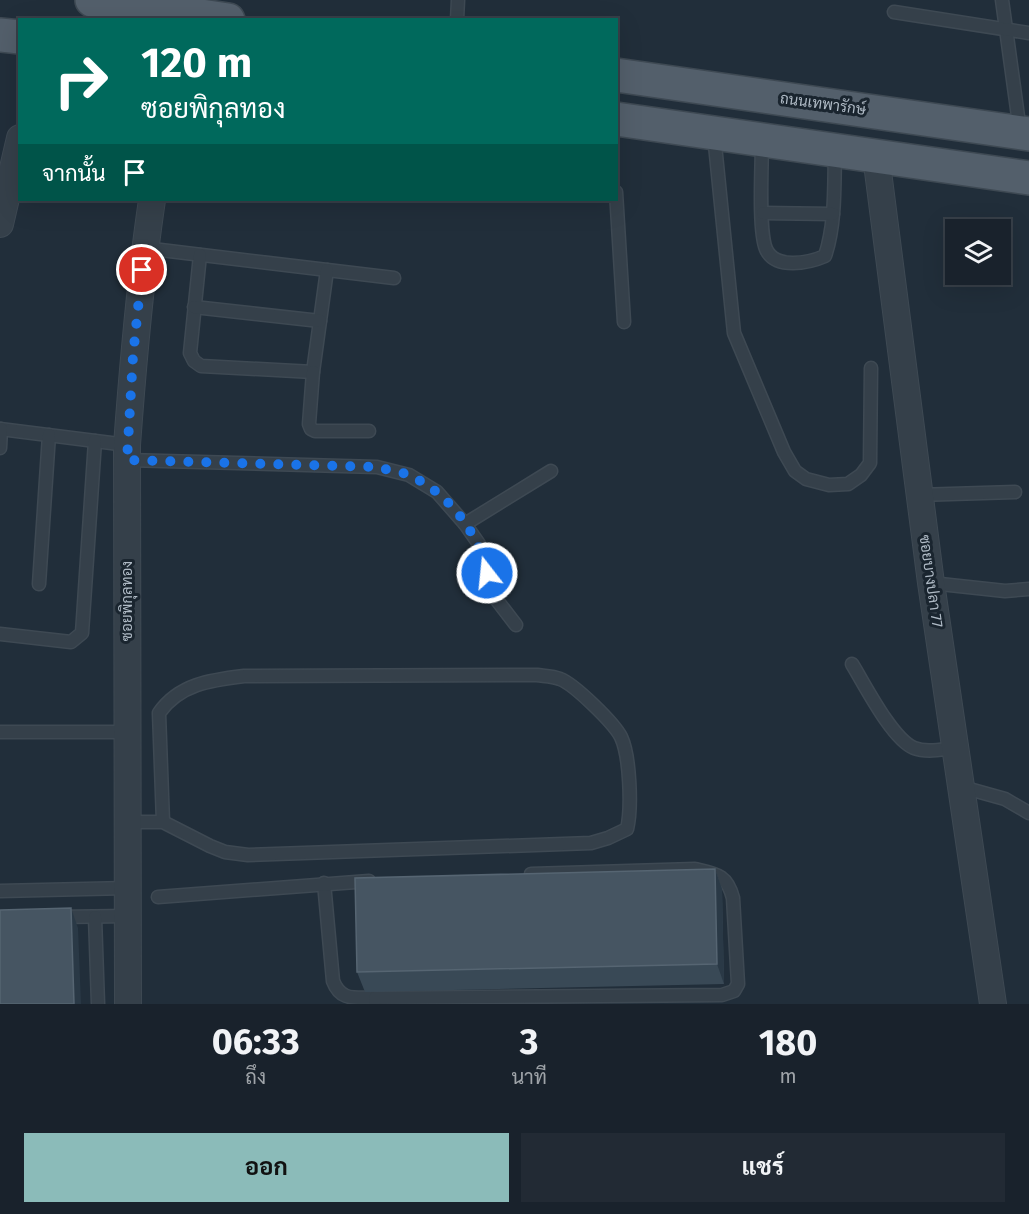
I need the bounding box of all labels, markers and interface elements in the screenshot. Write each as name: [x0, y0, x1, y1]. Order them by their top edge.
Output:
text: 120 m: [141, 38, 252, 88]
icon: right: [42, 42, 120, 120]
street label: ถนนเทพารักษ์: [779, 88, 868, 119]
text: ซอยพิกุลทอง: [141, 93, 285, 125]
icon: arrive: [118, 156, 151, 189]
text: จากนั้น: [42, 160, 106, 187]
map controls: [945, 219, 1011, 285]
button: layers: [945, 219, 1011, 285]
pin: [116, 244, 167, 295]
icon: arrive: [125, 253, 158, 286]
street label: ซอยบางปลา 77: [916, 533, 946, 629]
position arrow: [455, 541, 519, 605]
street label: ซอยพิกุลทอง: [118, 561, 138, 641]
text: 06:33: [212, 1020, 300, 1064]
text: 3: [520, 1020, 539, 1064]
text: 180: [759, 1021, 817, 1065]
text: m: [779, 1064, 797, 1088]
text: ถึง: [245, 1065, 266, 1089]
text: นาที: [511, 1065, 547, 1089]
button: ออก: [24, 1133, 509, 1202]
button: แชร์: [521, 1133, 1005, 1202]

